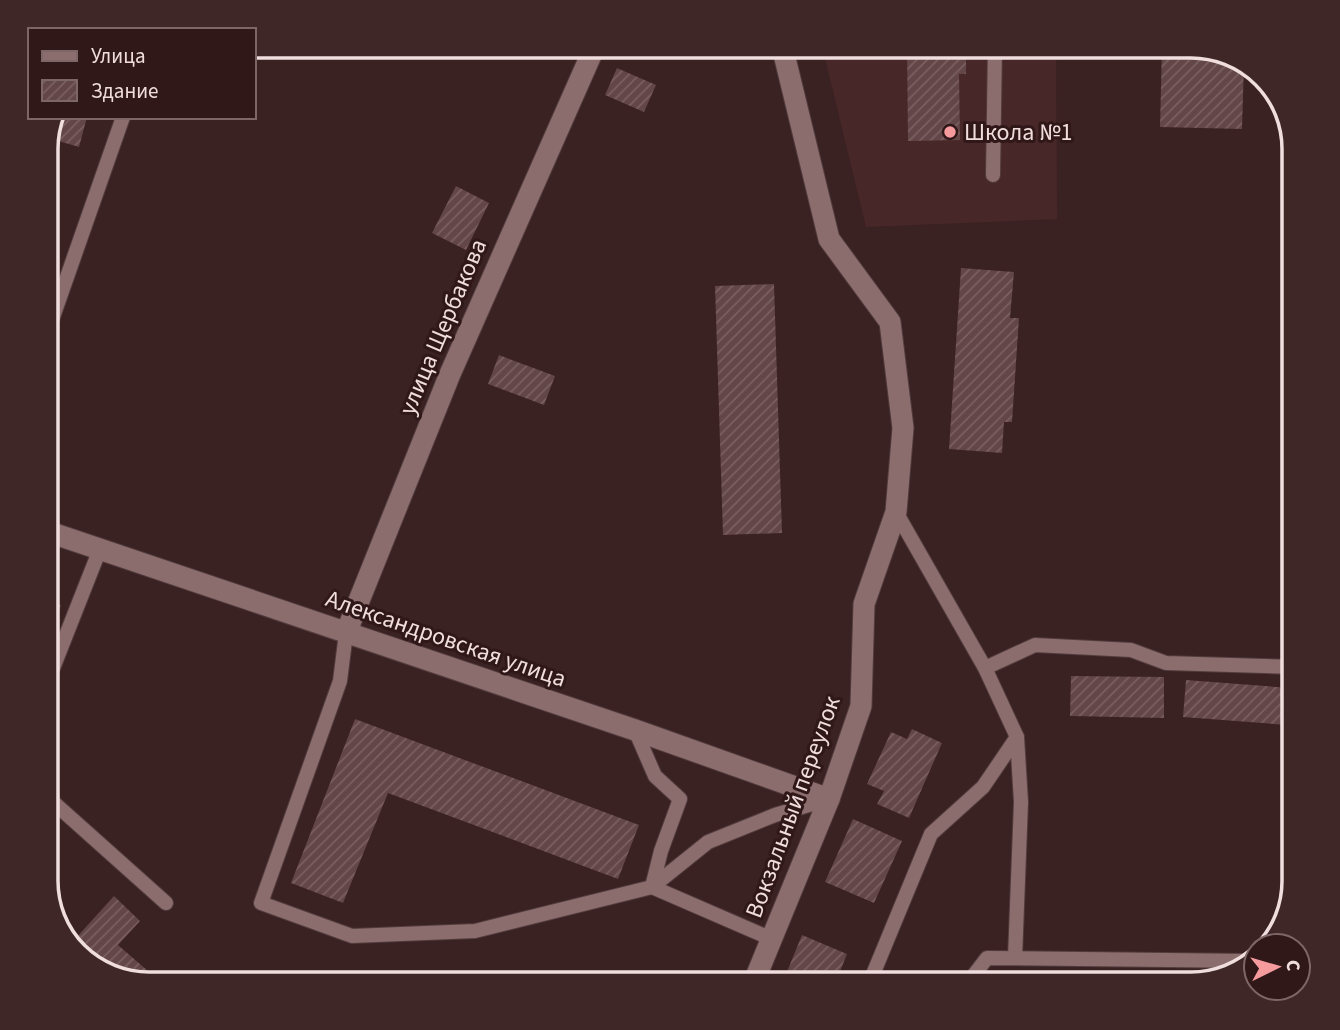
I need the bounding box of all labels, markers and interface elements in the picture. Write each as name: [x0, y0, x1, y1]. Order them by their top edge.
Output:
legend: [28, 28, 256, 119]
text: Улица: [91, 41, 146, 71]
text: Здание: [91, 76, 159, 106]
place label: Школа №1: [964, 115, 1073, 150]
marker: Школа №1: [942, 124, 958, 140]
street label: улица Щербакова: [390, 234, 496, 420]
street label: Александровская улица: [321, 581, 571, 697]
street label: Вокзальный переулок: [737, 691, 849, 923]
north arrow: [1242, 932, 1312, 1002]
text: С: [1279, 959, 1306, 972]

